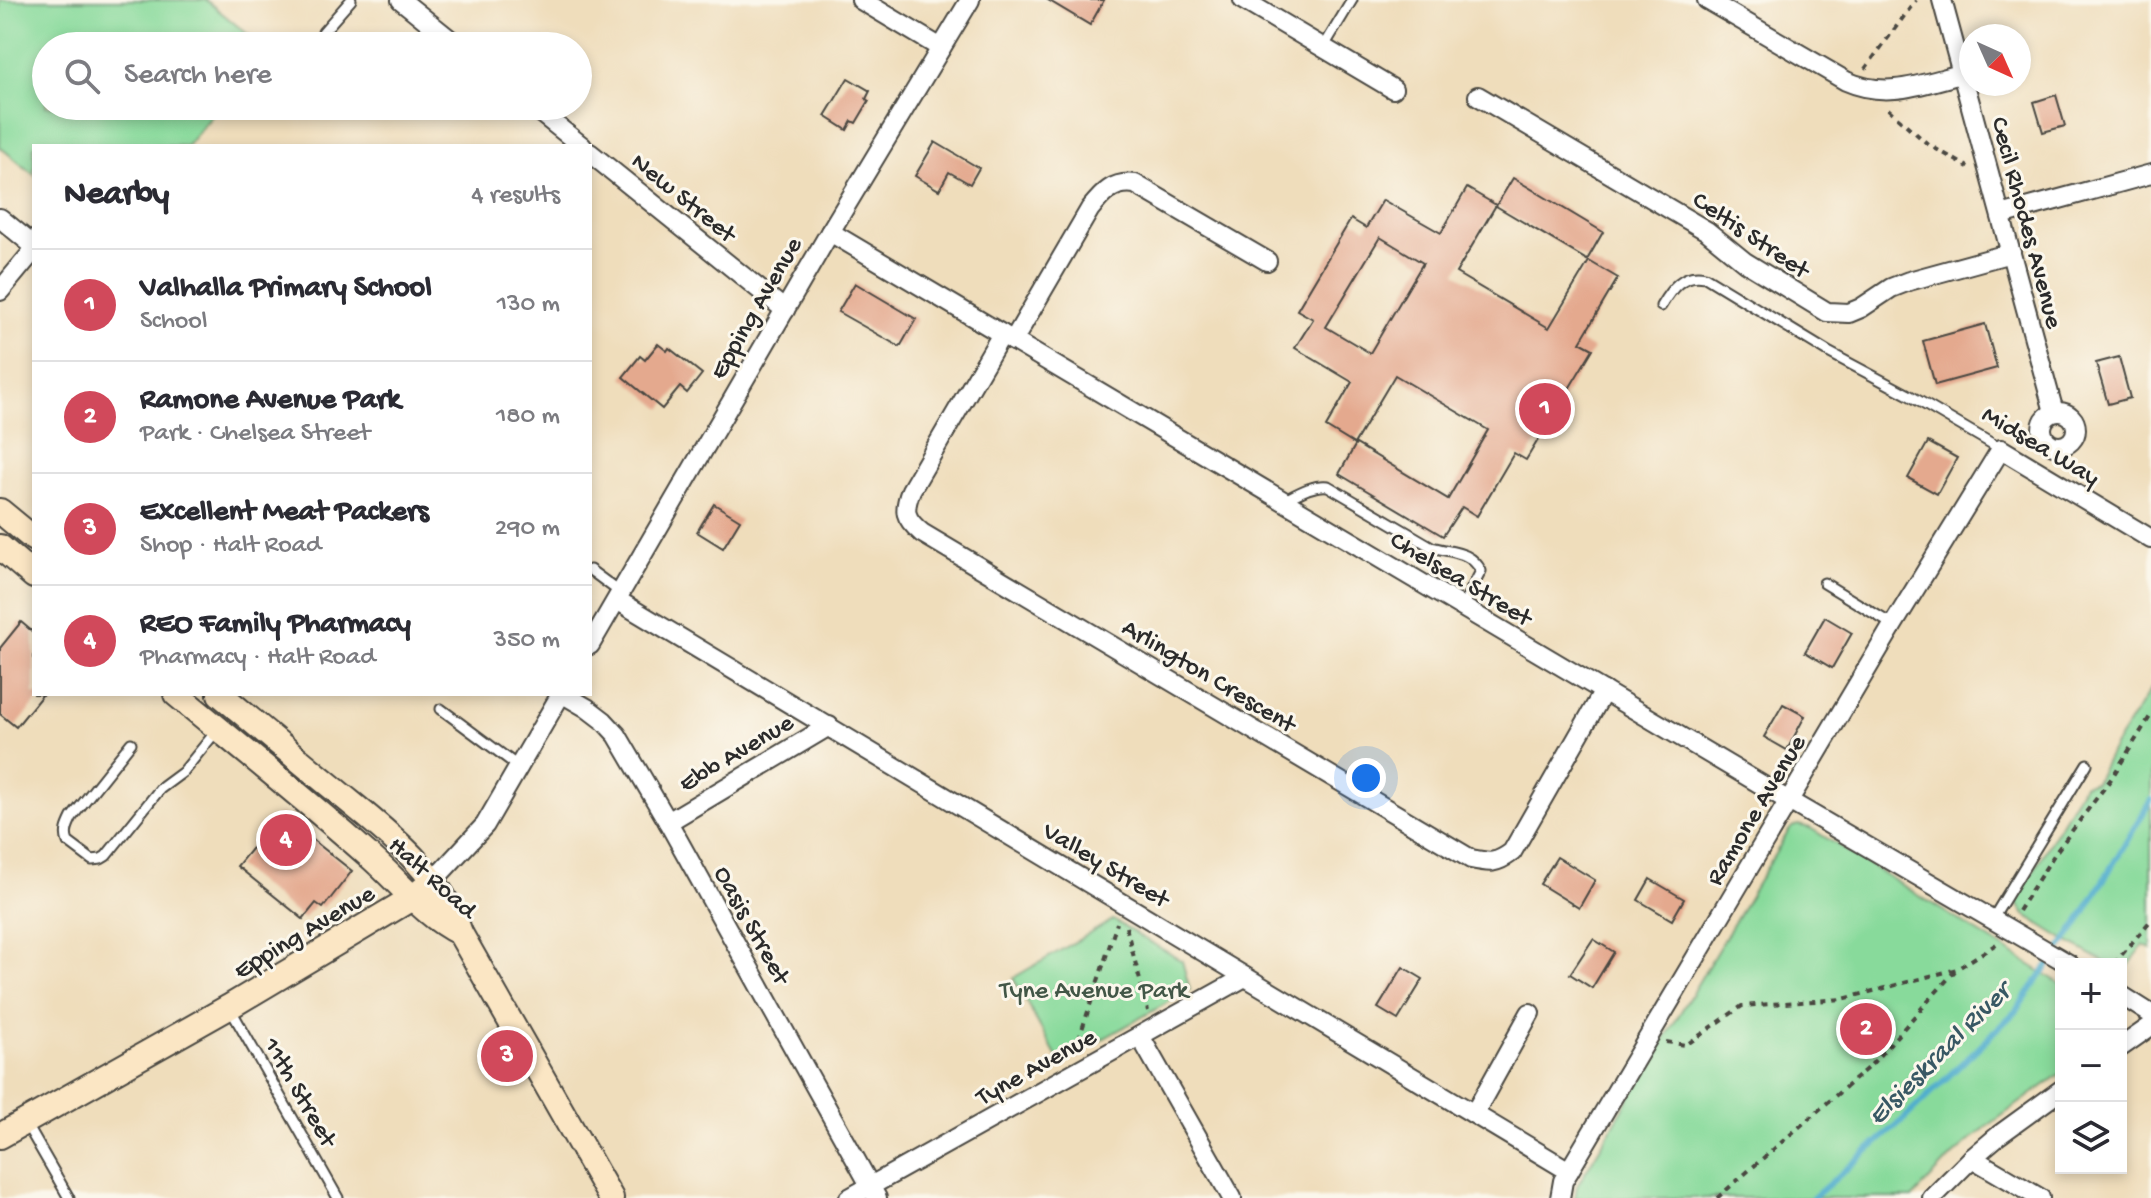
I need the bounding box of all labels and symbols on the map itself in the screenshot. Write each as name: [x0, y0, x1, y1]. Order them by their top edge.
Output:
north arrow: [1959, 24, 2031, 96]
street label: Cecil Rhodes Avenue: [1982, 114, 2068, 333]
street label: New Street: [623, 148, 743, 253]
street label: Celtis Street: [1685, 186, 1816, 289]
street label: Epping Avenue: [705, 232, 811, 386]
pin: 1: [1519, 379, 1571, 439]
street label: Midsea Way: [1975, 401, 2104, 495]
street label: Chelsea Street: [1383, 526, 1538, 637]
street label: Arlington Crescent: [1115, 614, 1302, 743]
street label: Ebb Avenue: [674, 708, 801, 801]
street label: Ramone Avenue: [1701, 730, 1815, 892]
your location: [1346, 758, 1386, 798]
pin: 4: [260, 810, 312, 870]
street label: Valley Street: [1035, 816, 1176, 918]
street label: Halt Road: [380, 832, 483, 928]
street label: Oasis Street: [705, 862, 796, 993]
street label: Epping Avenue: [229, 879, 382, 988]
water label: Elsieskraal River: [1862, 973, 2022, 1133]
park label: Tyne Avenue Park: [998, 977, 1191, 1008]
pin: 2: [1840, 999, 1892, 1059]
street label: Tyne Avenue: [970, 1023, 1103, 1116]
pin: 3: [481, 1026, 533, 1086]
street label: 11th Street: [254, 1032, 343, 1155]

